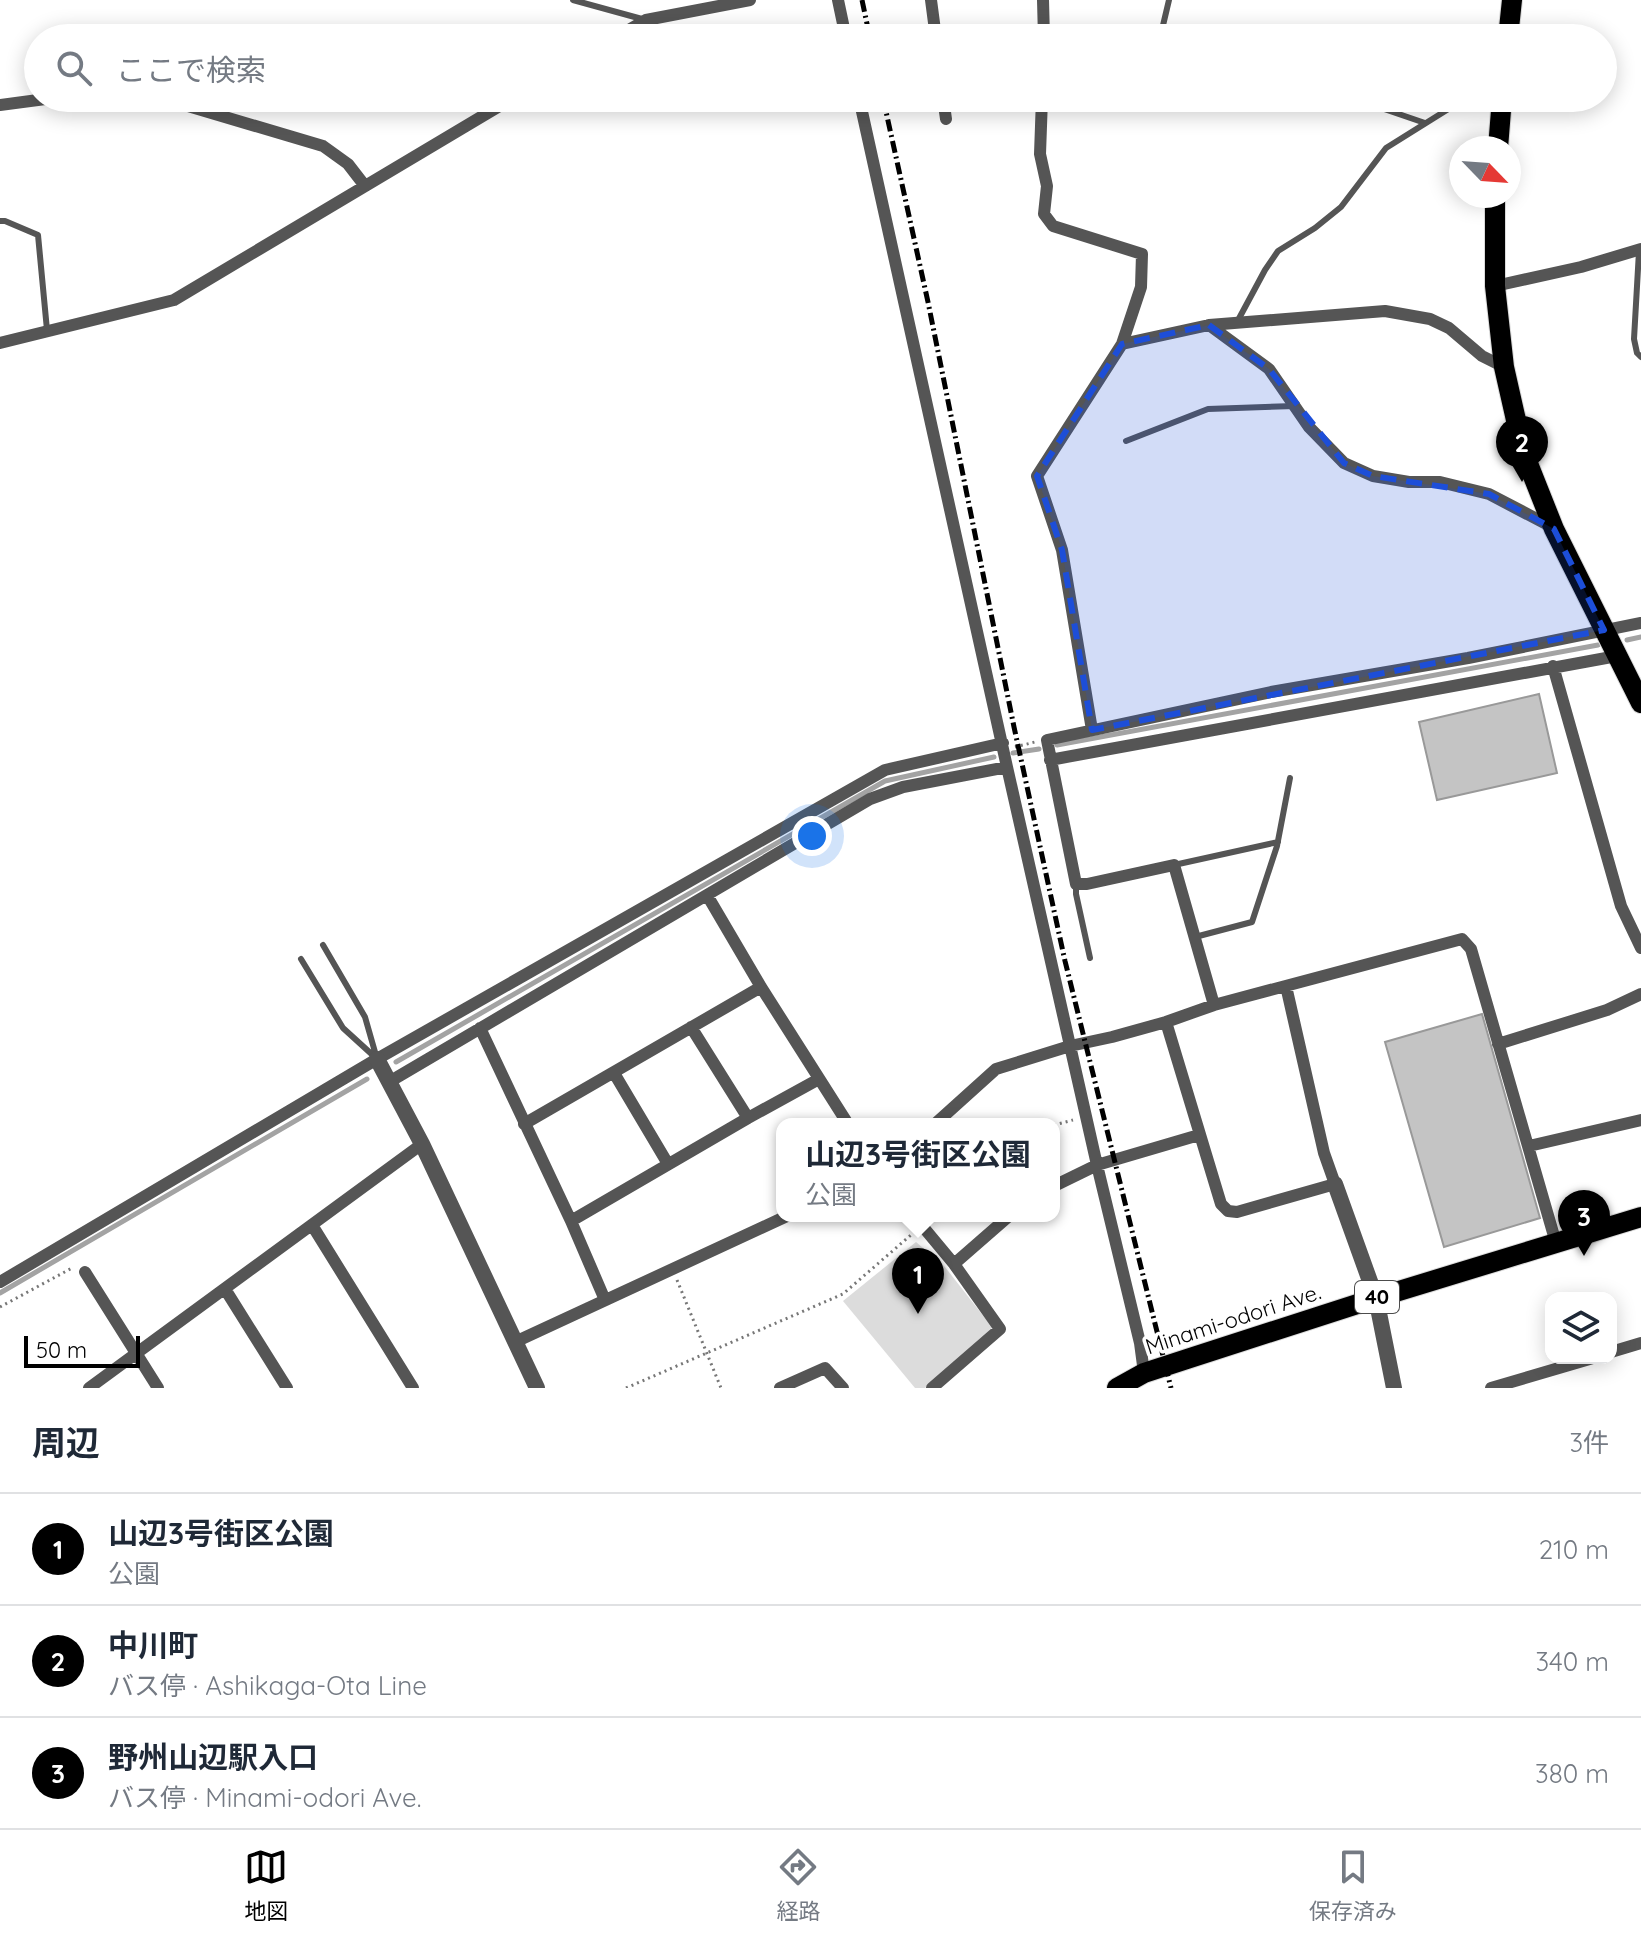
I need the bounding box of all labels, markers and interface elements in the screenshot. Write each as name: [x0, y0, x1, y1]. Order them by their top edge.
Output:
search box: [24, 24, 1617, 112]
icon: search: [52, 46, 96, 90]
text: ここで検索: [116, 51, 266, 89]
north arrow: [1449, 136, 1521, 208]
pin: 2: [1496, 416, 1548, 482]
your location: [792, 816, 832, 856]
popup: [776, 1118, 1060, 1222]
text: 山辺3号街区公園: [805, 1135, 1031, 1173]
text: 公園: [805, 1178, 857, 1211]
pin: 3: [1558, 1190, 1610, 1256]
pin: 1: [892, 1248, 944, 1314]
street label: Minami-odori Ave.: [1142, 1277, 1324, 1361]
road number: 40: [1355, 1281, 1399, 1313]
map controls: [1545, 1292, 1617, 1364]
button: layers: [1545, 1292, 1617, 1364]
scale bar: [24, 1332, 140, 1368]
text: 50 m: [36, 1336, 87, 1364]
text: 周辺: [32, 1421, 100, 1464]
text: 3件: [1569, 1426, 1609, 1459]
text: 山辺3号街区公園: [108, 1514, 334, 1552]
text: 1: [53, 1533, 63, 1566]
text: 210 m: [1539, 1533, 1609, 1566]
text: 公園: [108, 1557, 160, 1590]
text: 中川町: [108, 1626, 198, 1664]
text: 2: [51, 1645, 65, 1678]
text: 340 m: [1535, 1645, 1609, 1678]
text: バス停 · Ashikaga-Ota Line: [108, 1669, 427, 1702]
text: 野州山辺駅入口: [108, 1738, 318, 1776]
text: 3: [51, 1757, 65, 1790]
text: 380 m: [1535, 1757, 1609, 1790]
text: バス停 · Minami-odori Ave.: [108, 1781, 421, 1814]
tab: 地図: [244, 1845, 288, 1925]
tab: 経路: [776, 1845, 821, 1925]
tab: 保存済み: [1309, 1845, 1397, 1925]

